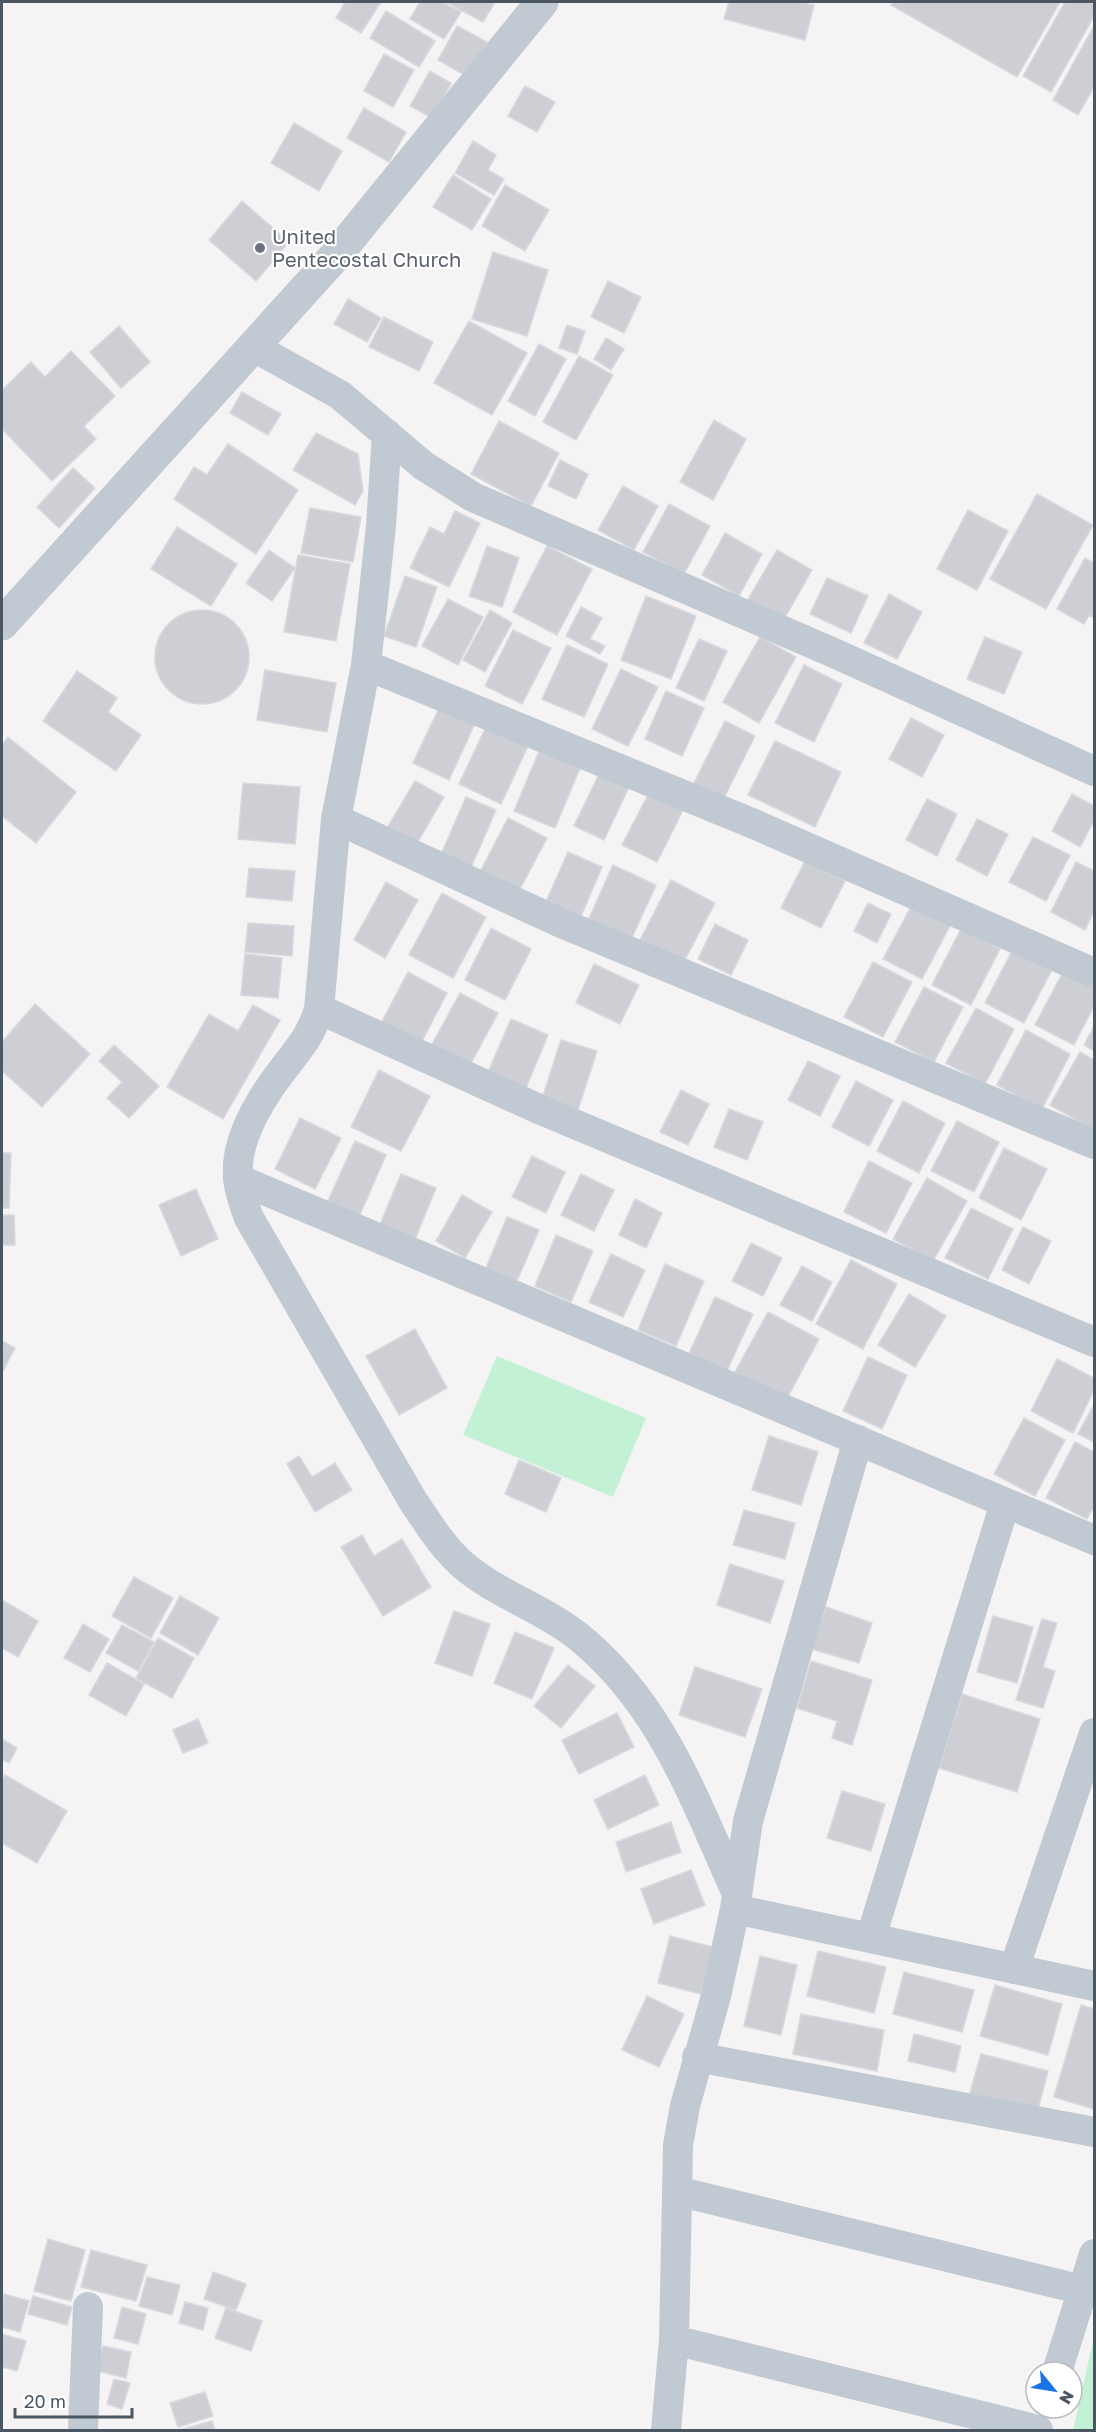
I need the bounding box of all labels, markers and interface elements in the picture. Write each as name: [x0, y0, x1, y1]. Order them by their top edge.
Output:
place label: United Pentecostal Church: [272, 224, 461, 271]
marker: United Pentecostal Church: [253, 241, 267, 255]
north arrow: [1024, 2360, 1084, 2420]
scale bar: [15, 2381, 132, 2419]
text: N: [1055, 2387, 1079, 2408]
text: 20 m: [24, 2390, 66, 2412]

